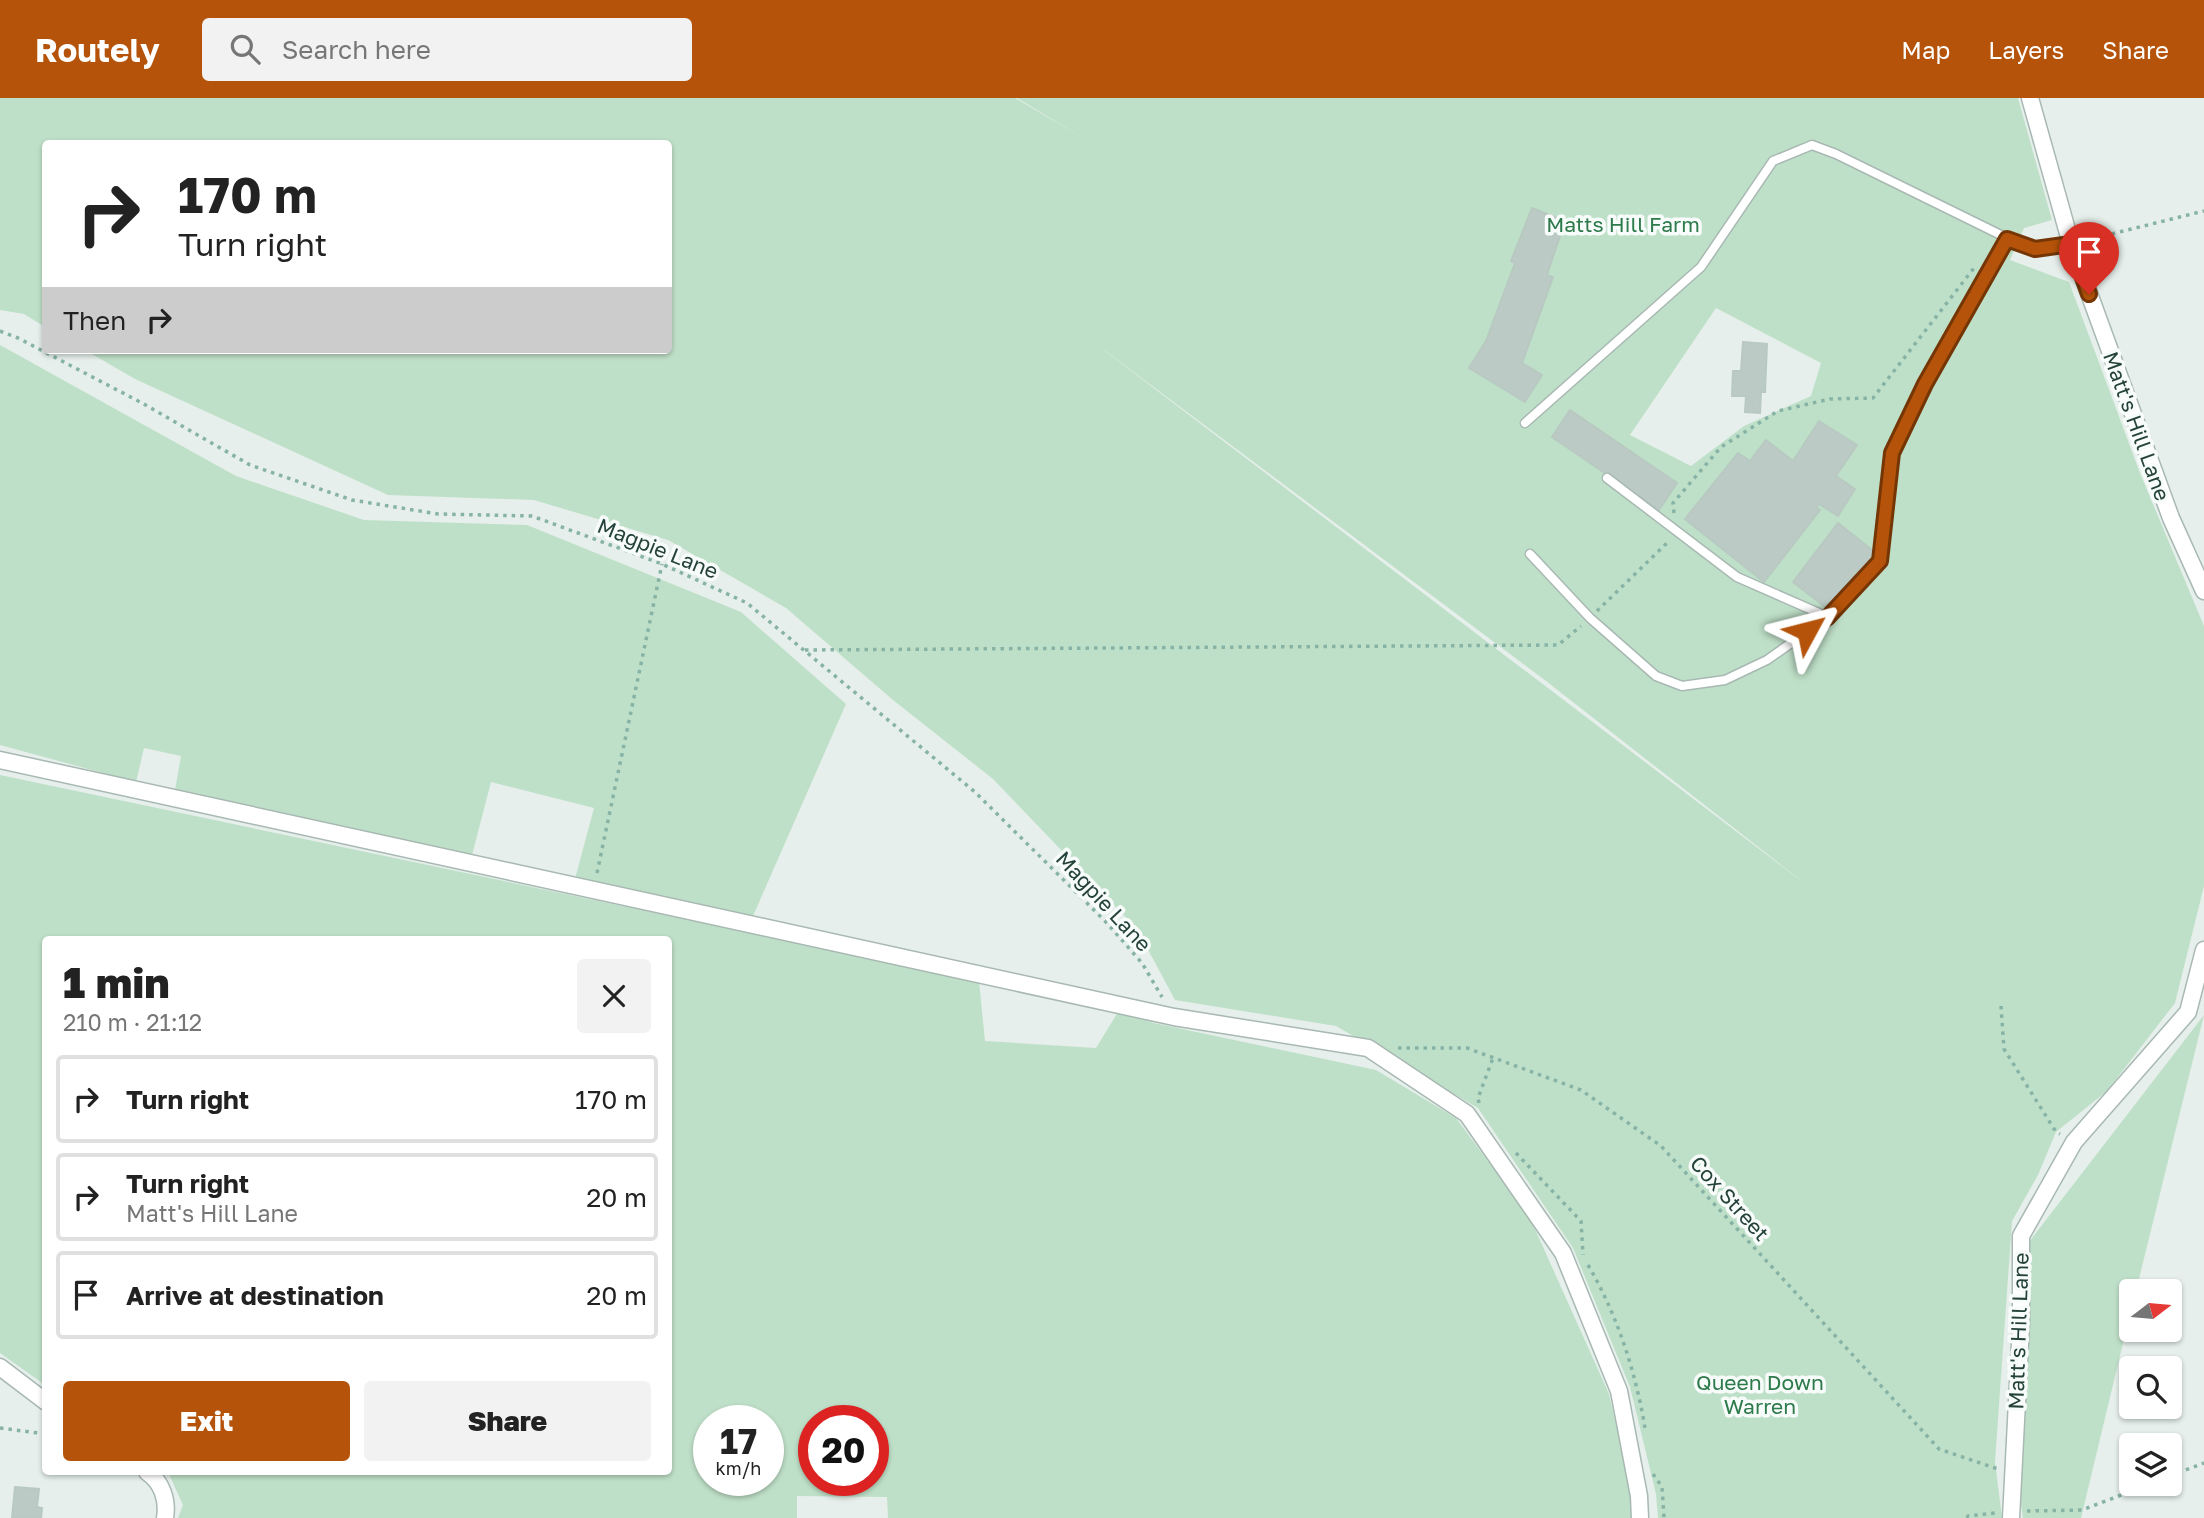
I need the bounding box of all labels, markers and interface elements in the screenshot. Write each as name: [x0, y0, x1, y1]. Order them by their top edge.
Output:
search box: [202, 18, 692, 81]
text: Routely: [35, 30, 160, 69]
icon: search: [226, 30, 264, 68]
text: Search here: [282, 34, 431, 65]
text: Map: [1901, 35, 1950, 64]
text: Layers: [1988, 35, 2064, 64]
text: Share: [2102, 35, 2169, 64]
text: 170 m: [178, 165, 317, 224]
icon: right: [63, 168, 154, 259]
park label: Matts Hill Farm: [1546, 211, 1700, 237]
pin: [2059, 222, 2119, 294]
text: Turn right: [178, 225, 327, 263]
icon: arrive: [2070, 233, 2108, 271]
icon: right: [140, 301, 178, 339]
text: Then: [63, 305, 126, 336]
street label: Matt's Hill Lane: [2098, 348, 2176, 504]
street label: Magpie Lane: [594, 512, 722, 584]
position arrow: [1770, 594, 1844, 668]
street label: Magpie Lane: [1051, 845, 1157, 957]
text: 1 min: [63, 957, 170, 1007]
button: close: [577, 959, 651, 1033]
text: 210 m · 21:12: [63, 1008, 202, 1036]
icon: right: [67, 1080, 105, 1118]
text: Turn right: [126, 1084, 249, 1115]
text: 170 m: [575, 1084, 647, 1115]
street label: Cox Street: [1685, 1150, 1775, 1246]
text: Turn right: [126, 1168, 249, 1199]
icon: right: [67, 1178, 105, 1216]
text: 20 m: [586, 1182, 647, 1213]
text: Matt's Hill Lane: [126, 1199, 298, 1227]
street label: Matt's Hill Lane: [2002, 1252, 2034, 1410]
icon: arrive: [67, 1276, 105, 1314]
north arrow: [2119, 1279, 2182, 1342]
map controls: [2119, 1279, 2182, 1496]
text: Arrive at destination: [126, 1280, 384, 1311]
text: 20 m: [586, 1280, 647, 1311]
button: search: [2119, 1356, 2182, 1419]
park label: Queen Down Warren: [1696, 1369, 1824, 1419]
button: Exit: [63, 1381, 350, 1461]
button: Share: [364, 1381, 651, 1461]
speed limit sign: 20: [798, 1405, 889, 1496]
text: 17: [720, 1420, 757, 1462]
button: layers: [2119, 1433, 2182, 1496]
text: km/h: [716, 1457, 761, 1479]

